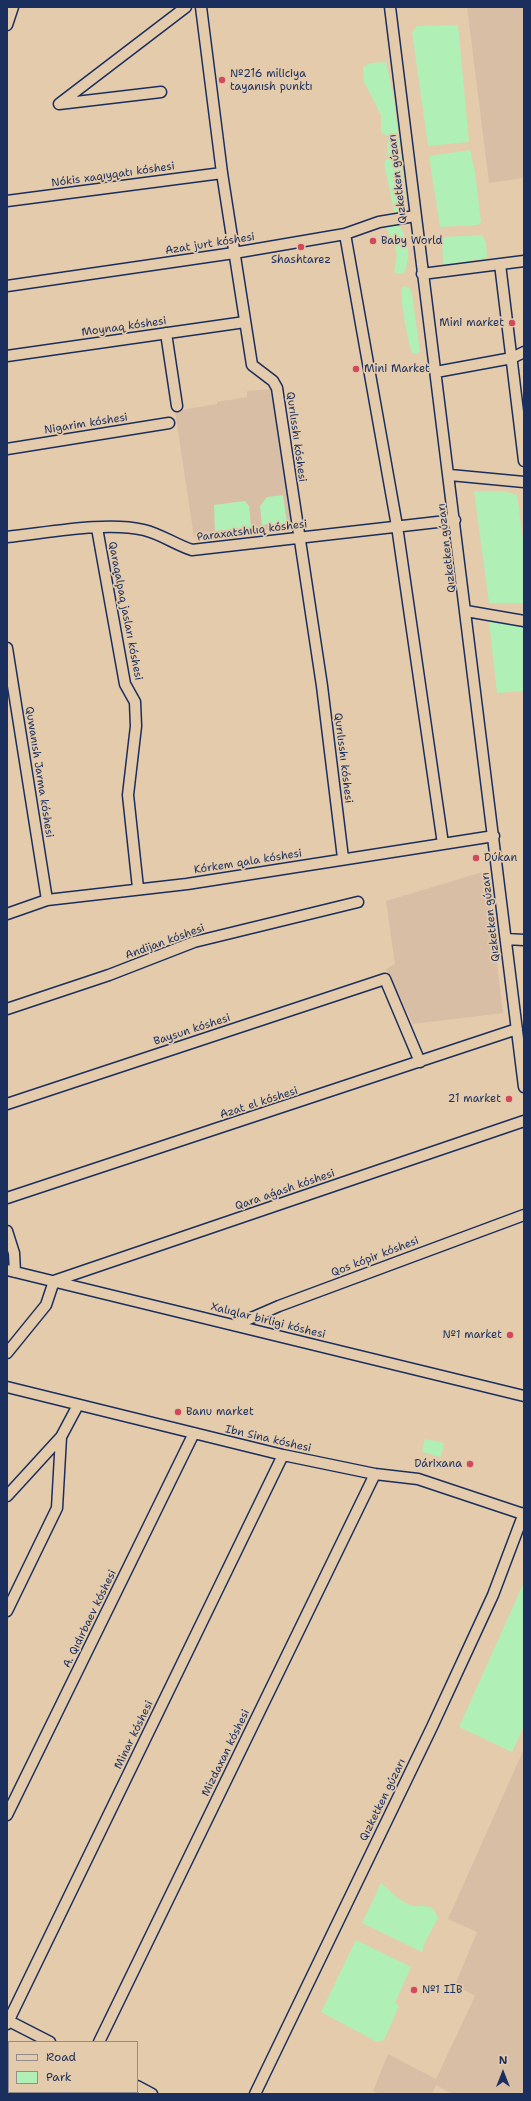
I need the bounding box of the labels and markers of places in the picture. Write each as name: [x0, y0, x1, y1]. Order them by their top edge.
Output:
place label: №216 miliciya tayanısh punktı: [230, 67, 313, 93]
marker: №216 miliciya tayanısh punktı: [217, 75, 227, 85]
place label: Baby World: [381, 234, 442, 248]
marker: Baby World: [368, 236, 378, 246]
marker: Shashtarez: [296, 242, 306, 252]
place label: Shashtarez: [271, 253, 331, 267]
place label: Mini market: [439, 316, 504, 330]
marker: Mini market: [507, 318, 517, 328]
place label: Mini Market: [364, 362, 430, 376]
marker: Mini Market: [351, 364, 361, 374]
place label: Dúkan: [484, 851, 517, 865]
marker: Dúkan: [471, 853, 481, 863]
place label: 21 market: [448, 1092, 501, 1106]
marker: 21 market: [504, 1094, 514, 1104]
place label: №1 market: [443, 1328, 502, 1342]
marker: №1 market: [505, 1330, 515, 1340]
place label: Banu market: [186, 1405, 254, 1419]
marker: Banu market: [173, 1407, 183, 1417]
place label: Dárixana: [414, 1457, 462, 1471]
marker: Dárixana: [465, 1459, 475, 1469]
place label: №1 IIB: [422, 1983, 462, 1997]
marker: №1 IIB: [409, 1985, 419, 1995]

